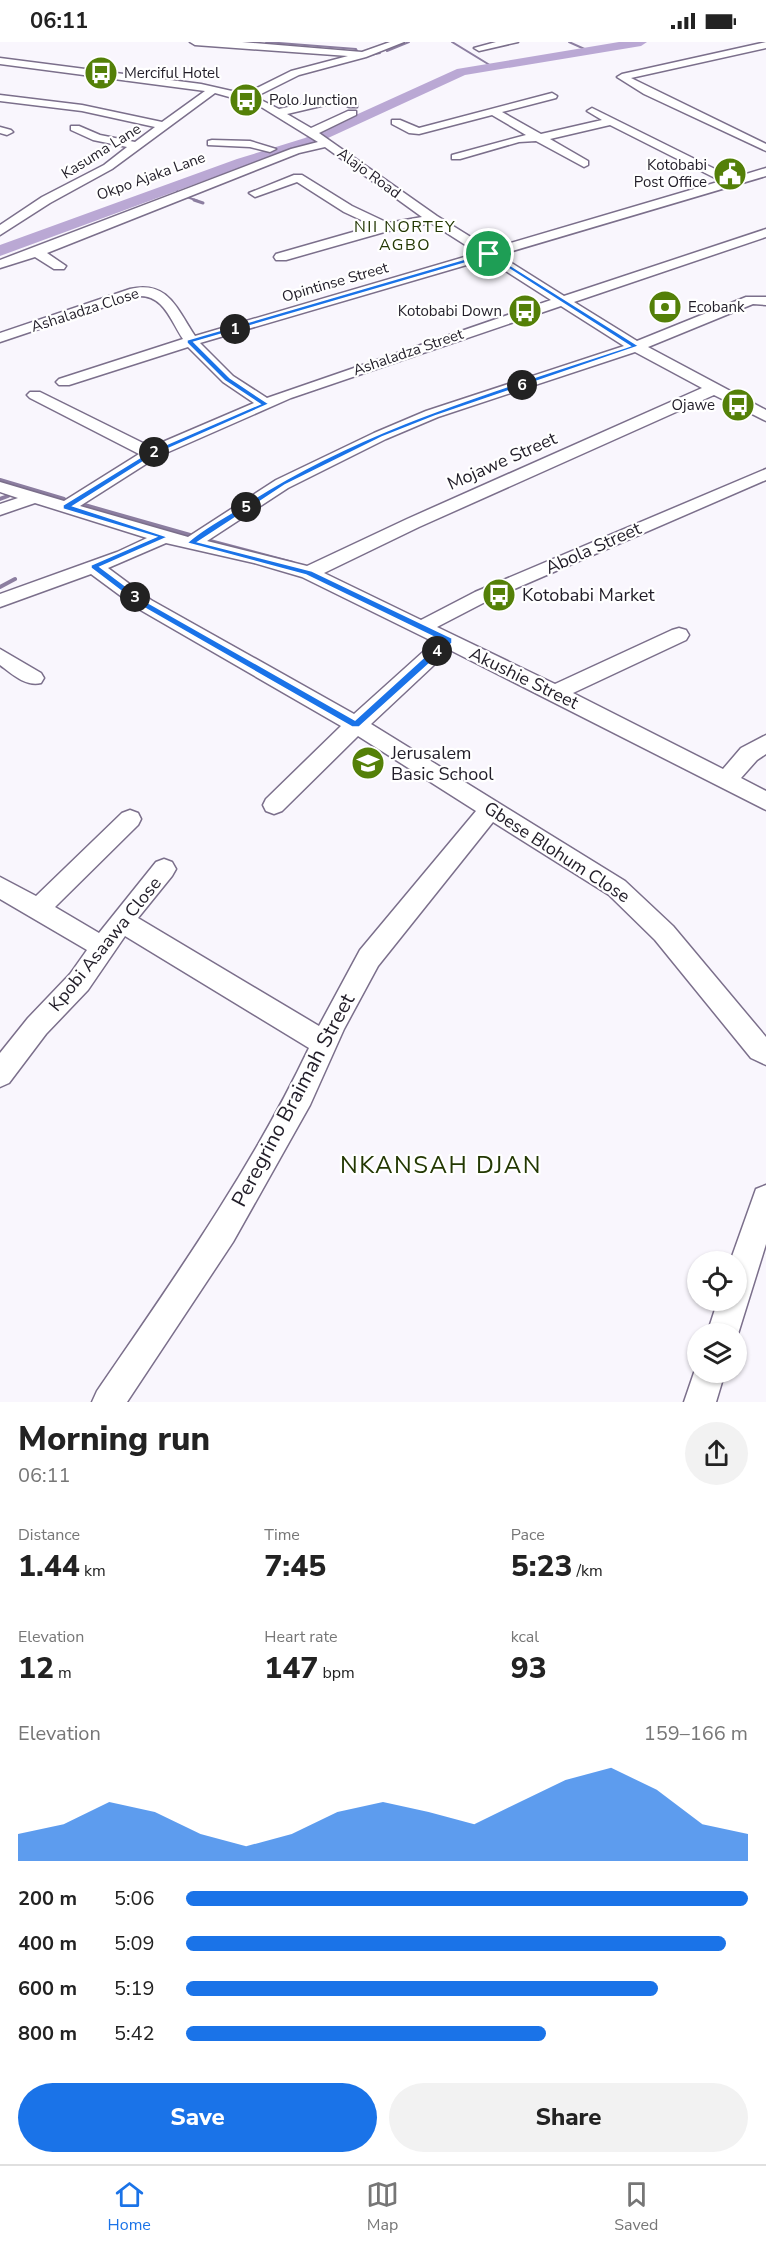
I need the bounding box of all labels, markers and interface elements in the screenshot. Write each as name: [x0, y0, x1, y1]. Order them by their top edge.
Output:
text: 06:11: [30, 6, 88, 36]
bus stop icon: Merciful Hotel: [83, 55, 119, 91]
place label: Merciful Hotel: [124, 63, 220, 83]
bus stop icon: Polo Junction: [228, 82, 264, 118]
place label: Polo Junction: [269, 90, 357, 110]
street label: Kasuma Lane: [57, 119, 145, 183]
street label: Alajo Road: [333, 143, 405, 203]
street label: Okpo Ajaka Lane: [94, 147, 208, 205]
place label: Kotobabi Post Office: [634, 155, 707, 192]
public building icon: Kotobabi Post Office: [712, 156, 748, 192]
district label: NII NORTEY AGBO: [354, 216, 456, 256]
pin: [463, 228, 514, 279]
icon: arrive: [472, 237, 505, 270]
street label: Opintinse Street: [280, 257, 391, 307]
street label: Ashaladza Close: [28, 283, 142, 337]
bank icon: Ecobank: [647, 289, 683, 325]
bus stop icon: Kotobabi Down: [507, 293, 543, 329]
place label: Ecobank: [688, 297, 745, 317]
place label: Kotobabi Down: [398, 301, 502, 321]
pin: 1: [220, 314, 250, 344]
text: 1: [230, 318, 240, 340]
street label: Ashaladza Street: [350, 324, 466, 380]
pin: 6: [507, 370, 537, 400]
text: 6: [517, 374, 527, 396]
bus stop icon: Ojawe: [720, 387, 756, 423]
place label: Ojawe: [672, 395, 715, 415]
street label: Mojawe Street: [443, 426, 561, 496]
pin: 2: [139, 437, 169, 467]
text: 2: [149, 441, 159, 463]
pin: 5: [231, 492, 261, 522]
text: 5: [241, 496, 251, 518]
street label: Abola Street: [541, 516, 645, 580]
bus stop icon: Kotobabi Market: [481, 577, 517, 613]
pin: 3: [120, 582, 150, 612]
place label: Kotobabi Market: [522, 583, 655, 607]
text: 3: [130, 586, 140, 608]
pin: 4: [422, 636, 452, 666]
text: 4: [432, 640, 442, 662]
street label: Akushie Street: [465, 641, 583, 715]
place label: Jerusalem Basic School: [390, 741, 494, 786]
school or university icon: Jerusalem Basic School: [350, 745, 386, 781]
street label: Gbese Blohum Close: [479, 796, 635, 908]
street label: Kpobi Asaawa Close: [43, 872, 167, 1016]
street label: Peregrino Braimah Street: [225, 988, 361, 1211]
district label: NKANSAH DJAN: [340, 1149, 542, 1181]
map controls: [687, 1251, 747, 1383]
button: locate: [687, 1251, 747, 1311]
button: layers: [687, 1323, 747, 1383]
text: Morning run: [18, 1417, 210, 1462]
button: share: [685, 1422, 748, 1485]
text: 06:11: [18, 1462, 71, 1489]
text: Distance: [18, 1524, 80, 1546]
text: Time: [264, 1524, 300, 1546]
text: Pace: [511, 1524, 545, 1546]
text: 1.44: [18, 1546, 80, 1587]
text: 7:45: [264, 1546, 326, 1587]
text: 5:23: [511, 1546, 572, 1587]
text: km: [80, 1560, 106, 1582]
text: /km: [572, 1560, 603, 1582]
text: Elevation: [18, 1626, 84, 1648]
text: Heart rate: [264, 1626, 338, 1648]
text: kcal: [511, 1626, 539, 1648]
text: 12: [18, 1648, 54, 1689]
text: 147: [264, 1648, 318, 1689]
text: 93: [511, 1648, 547, 1689]
text: m: [54, 1662, 72, 1684]
text: bpm: [318, 1662, 355, 1684]
text: Elevation: [18, 1720, 101, 1747]
text: 159–166 m: [644, 1720, 748, 1747]
text: 200 m: [18, 1885, 77, 1912]
text: 5:06: [114, 1885, 155, 1912]
text: 400 m: [18, 1930, 77, 1957]
text: 5:09: [114, 1930, 155, 1957]
text: 600 m: [18, 1975, 77, 2002]
text: 5:19: [114, 1975, 155, 2002]
text: 800 m: [18, 2020, 77, 2047]
text: 5:42: [114, 2020, 155, 2047]
button: Save: [18, 2083, 377, 2152]
button: Share: [389, 2083, 748, 2152]
tab: Home: [108, 2178, 151, 2236]
tab: Map: [366, 2178, 399, 2236]
tab: Saved: [614, 2178, 658, 2236]

